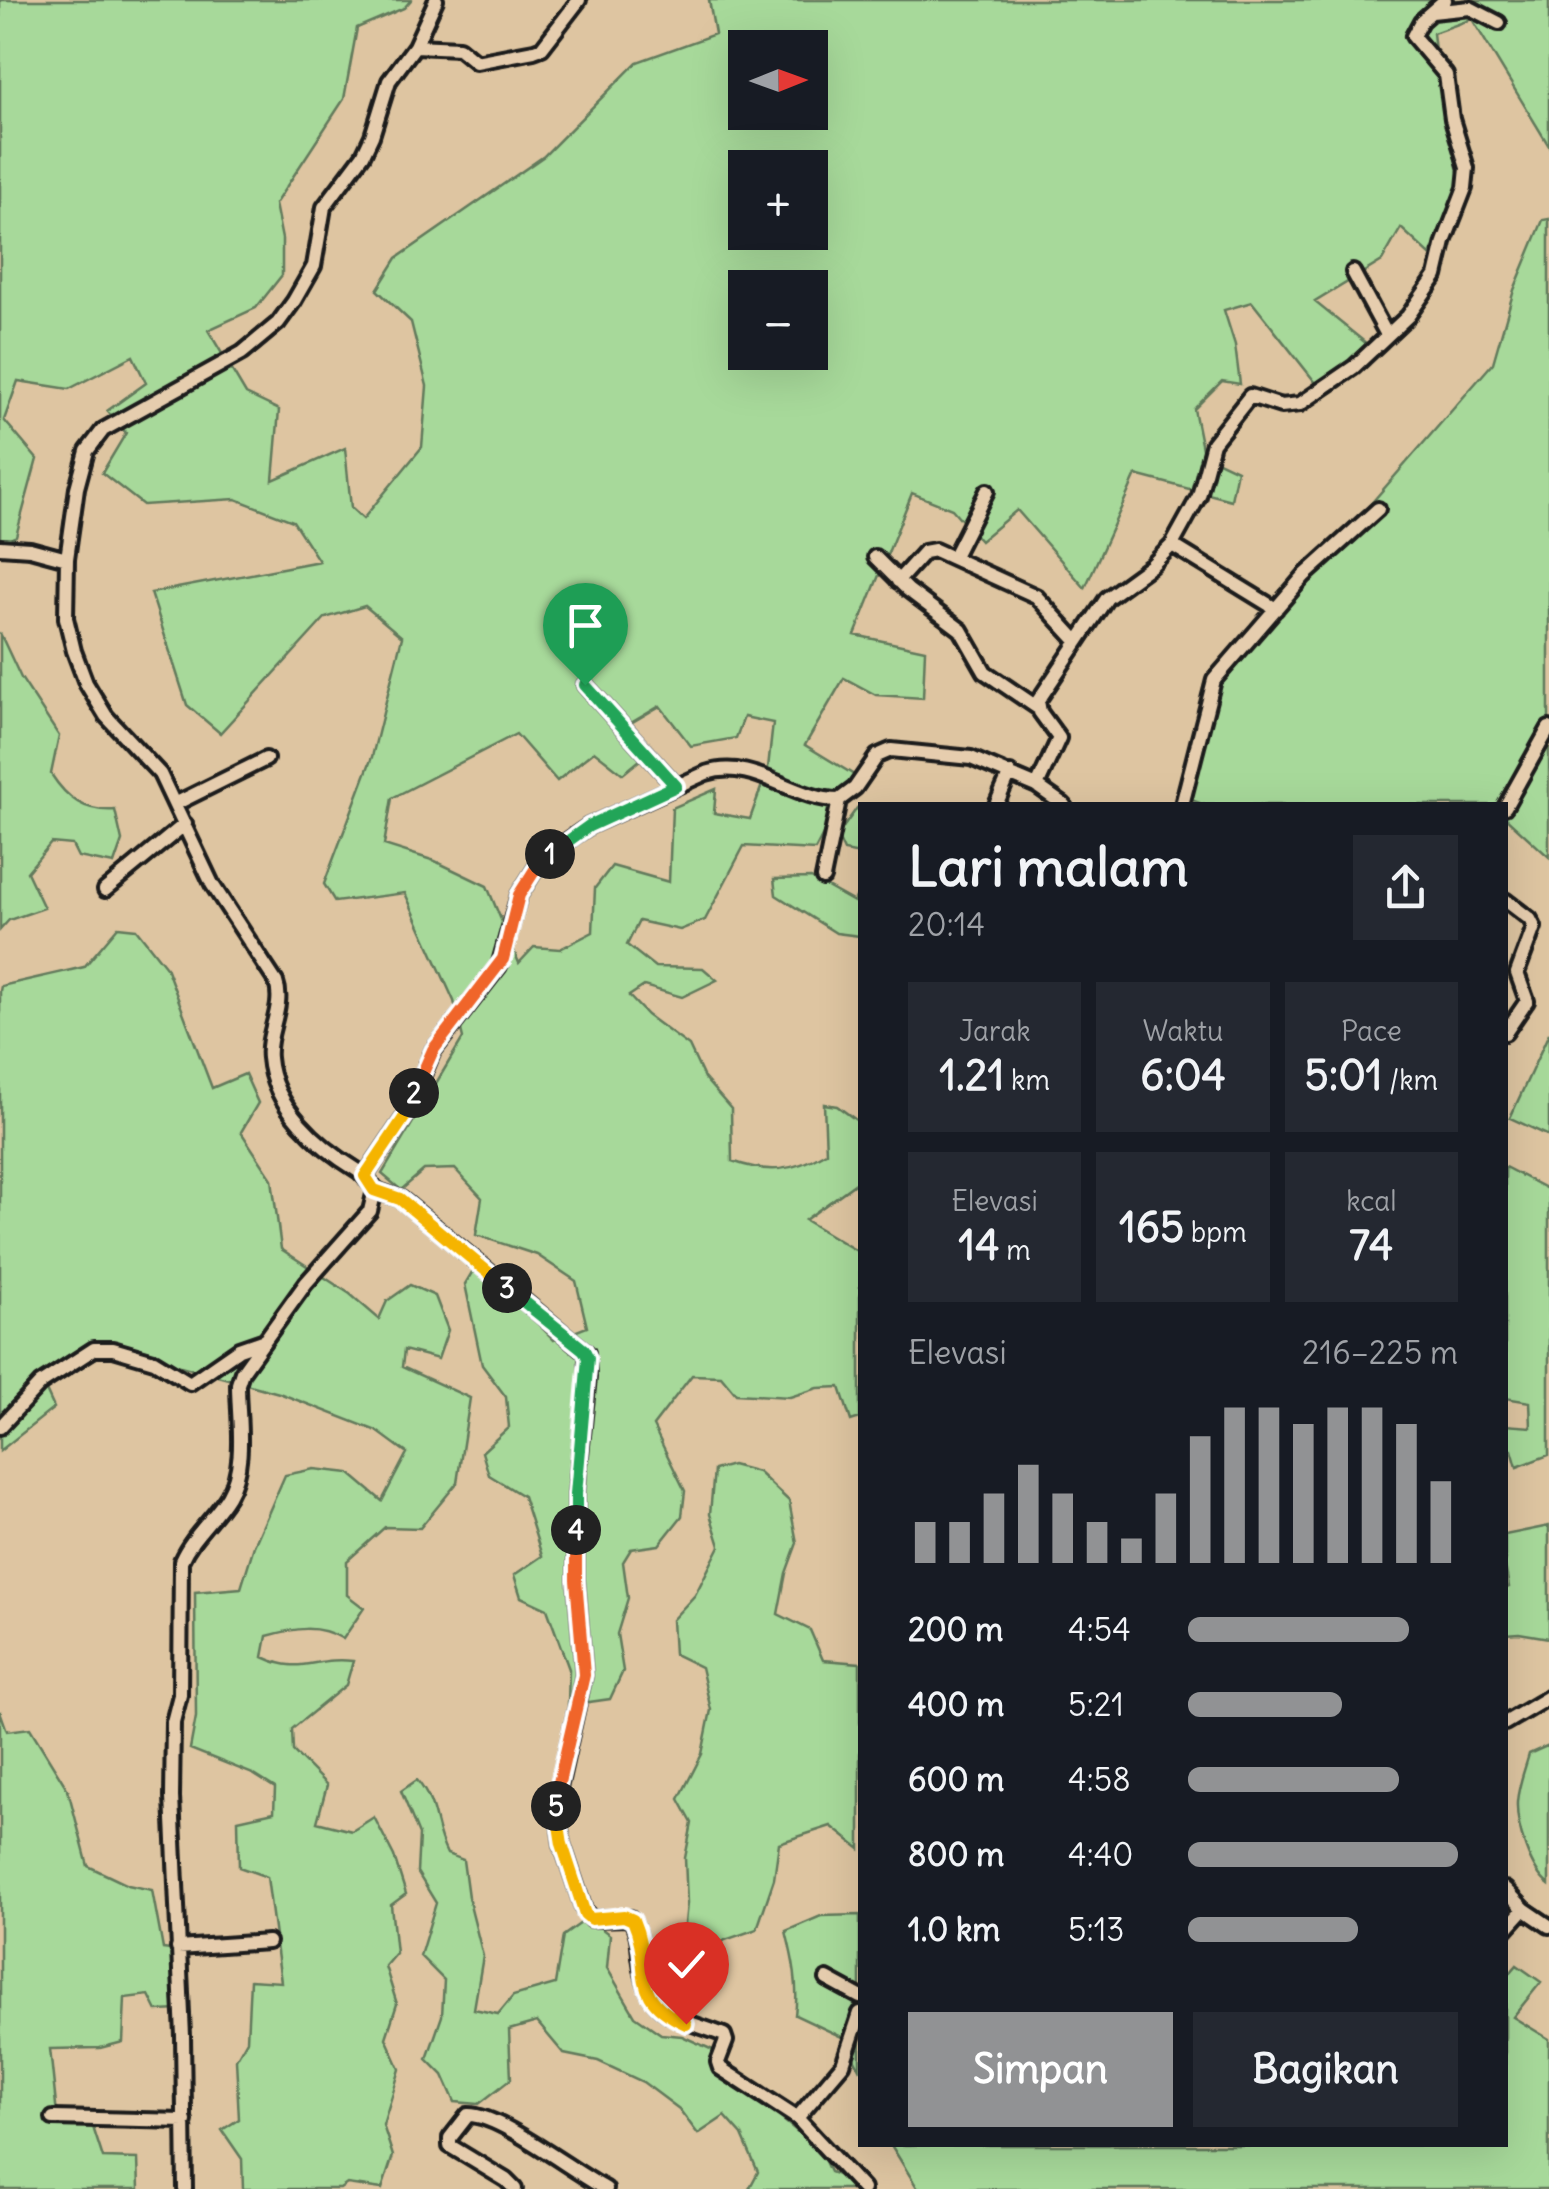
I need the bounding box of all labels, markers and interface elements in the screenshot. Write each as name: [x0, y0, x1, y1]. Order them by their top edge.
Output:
north arrow: [728, 30, 828, 130]
map controls: [728, 30, 828, 370]
button: +: [728, 150, 828, 250]
button: −: [728, 270, 828, 370]
pin: [543, 583, 628, 686]
icon: arrive: [558, 598, 613, 653]
pin: 1: [525, 829, 575, 879]
text: Lari malam: [908, 832, 1188, 901]
button: share: [1353, 835, 1458, 940]
text: 1: [544, 836, 556, 872]
text: 20:14: [908, 904, 985, 945]
text: Jarak: [959, 1013, 1030, 1049]
text: Waktu: [1143, 1013, 1223, 1049]
text: Pace: [1341, 1013, 1402, 1049]
text: 1.21: [939, 1049, 1004, 1101]
text: 6:04: [1140, 1049, 1226, 1101]
text: 5:01: [1305, 1049, 1382, 1101]
text: km: [1004, 1062, 1050, 1098]
text: /km: [1382, 1062, 1438, 1098]
pin: 2: [389, 1068, 439, 1118]
text: 2: [406, 1075, 422, 1111]
text: Elevasi: [952, 1183, 1038, 1219]
text: kcal: [1346, 1183, 1397, 1219]
text: 165: [1119, 1201, 1184, 1253]
text: bpm: [1184, 1214, 1247, 1250]
text: 14: [959, 1219, 1000, 1271]
text: 74: [1349, 1219, 1393, 1271]
text: m: [1000, 1232, 1031, 1268]
pin: 3: [482, 1263, 532, 1313]
text: 3: [499, 1270, 515, 1306]
text: Elevasi: [908, 1332, 1007, 1373]
text: 216–225 m: [1302, 1332, 1458, 1373]
pin: 4: [551, 1505, 601, 1555]
text: 4: [568, 1512, 584, 1548]
text: 200 m: [908, 1609, 1003, 1650]
text: 4:54: [1068, 1609, 1131, 1650]
text: 400 m: [908, 1684, 1004, 1725]
text: 5:21: [1068, 1684, 1124, 1725]
text: 600 m: [908, 1759, 1004, 1800]
text: 4:58: [1068, 1759, 1131, 1800]
pin: 5: [531, 1781, 581, 1831]
text: 5: [548, 1788, 564, 1824]
text: 800 m: [908, 1834, 1004, 1875]
text: 4:40: [1068, 1834, 1133, 1875]
text: 1.0 km: [908, 1909, 1000, 1950]
text: 5:13: [1068, 1909, 1125, 1950]
pin: [644, 1922, 729, 2025]
icon: check: [659, 1937, 714, 1992]
button: Simpan: [908, 2012, 1173, 2127]
button: Bagikan: [1193, 2012, 1458, 2127]

